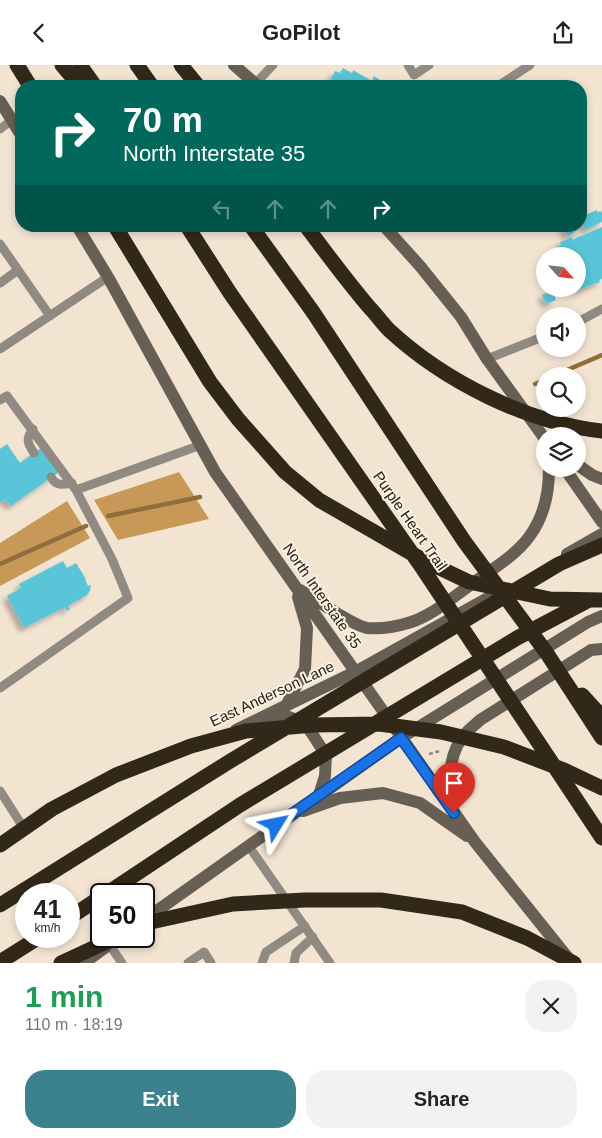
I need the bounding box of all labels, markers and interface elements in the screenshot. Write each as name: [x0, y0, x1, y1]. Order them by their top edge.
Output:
icon: back: [25, 19, 53, 47]
icon: share: [549, 19, 577, 47]
text: GoPilot: [262, 20, 340, 45]
icon: right: [40, 100, 105, 165]
text: 70 m: [123, 100, 203, 139]
text: North Interstate 35: [123, 141, 305, 166]
icon: left: [208, 195, 236, 223]
icon: ahead: [261, 195, 289, 223]
icon: ahead: [314, 195, 342, 223]
icon: right: [367, 195, 395, 223]
north arrow: [536, 247, 586, 297]
map controls: [536, 247, 586, 477]
button: sound: [536, 307, 586, 357]
button: search: [536, 367, 586, 417]
button: layers: [536, 427, 586, 477]
street label: Purple Heart Trail: [370, 468, 451, 573]
street label: North Interstate 35: [280, 540, 365, 651]
street label: East Anderson Lane: [207, 657, 337, 730]
pin: [433, 762, 475, 813]
icon: arrive: [440, 769, 468, 797]
position arrow: [249, 798, 301, 850]
speed limit sign: 50: [90, 883, 155, 948]
text: 41: [34, 895, 61, 923]
text: km/h: [34, 921, 61, 935]
text: 1 min: [25, 980, 103, 1013]
button: close: [525, 980, 577, 1032]
text: 110 m · 18:19: [25, 1016, 123, 1033]
button: Exit: [25, 1070, 296, 1128]
button: Share: [306, 1070, 577, 1128]

